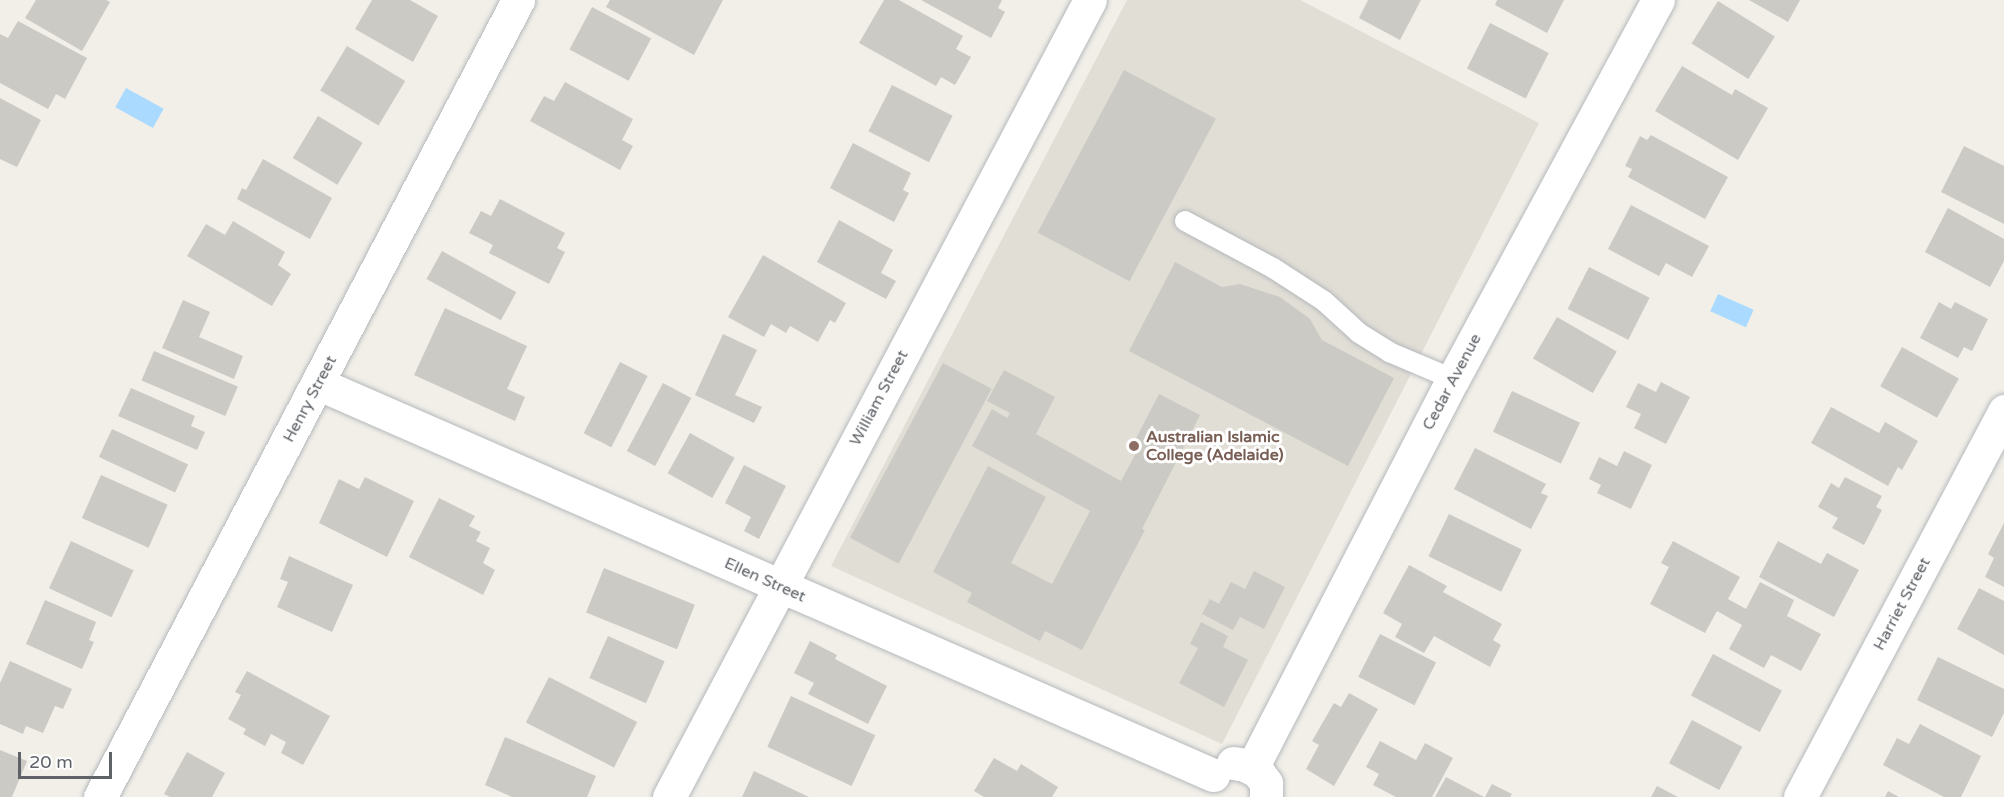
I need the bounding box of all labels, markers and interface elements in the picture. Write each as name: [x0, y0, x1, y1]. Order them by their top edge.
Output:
street label: Cedar Avenue: [1419, 330, 1485, 434]
street label: William Street: [846, 347, 912, 449]
street label: Henry Street: [279, 352, 341, 446]
place label: Australian Islamic College (Adelaide): [1146, 427, 1283, 465]
marker: Australian Islamic College (Adelaide): [1127, 439, 1141, 453]
street label: Ellen Street: [721, 554, 809, 606]
street label: Harriet Street: [1869, 554, 1935, 654]
scale bar: [21, 740, 116, 778]
text: 20 m: [29, 751, 73, 773]

